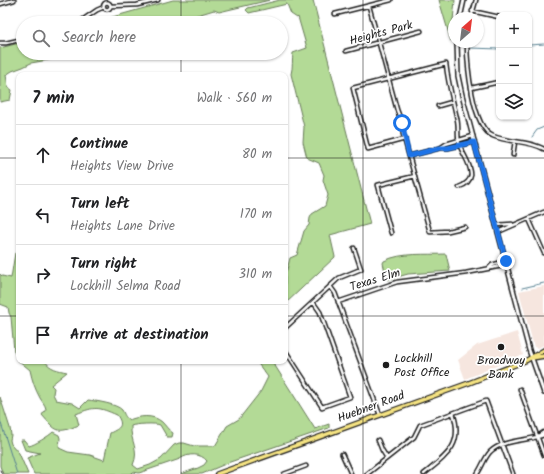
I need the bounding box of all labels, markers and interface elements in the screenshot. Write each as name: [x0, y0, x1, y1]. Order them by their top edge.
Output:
north arrow: [448, 12, 484, 48]
map controls: [496, 12, 532, 120]
button: +: [496, 12, 532, 48]
street label: Heights Park: [347, 15, 415, 51]
search box: [16, 16, 288, 60]
text: Search here: [62, 26, 136, 50]
icon: search: [30, 27, 52, 49]
button: −: [496, 48, 532, 84]
button: layers: [496, 84, 532, 120]
text: 7 min: [32, 85, 74, 112]
text: Walk · 560 m: [197, 88, 272, 109]
route start: [393, 114, 411, 132]
text: Continue: [70, 132, 128, 156]
icon: ahead: [32, 144, 54, 166]
text: 80 m: [242, 144, 272, 165]
text: Heights View Drive: [70, 156, 174, 177]
text: Turn left: [70, 192, 130, 216]
icon: left: [32, 204, 54, 226]
text: 170 m: [240, 204, 272, 225]
text: Heights Lane Drive: [70, 216, 175, 237]
text: Turn right: [70, 252, 137, 276]
route end: [497, 252, 515, 270]
street label: Texas Elm: [347, 263, 403, 297]
icon: right: [32, 264, 54, 286]
text: 310 m: [238, 264, 272, 285]
text: Lockhill Selma Road: [70, 276, 180, 297]
text: Arrive at destination: [70, 323, 209, 347]
icon: arrive: [32, 324, 54, 346]
marker: Broadway Bank: [496, 342, 506, 352]
place label: Lockhill Post Office: [394, 349, 450, 382]
place label: Broadway Bank: [477, 351, 525, 384]
marker: Lockhill Post Office: [381, 360, 391, 370]
street label: Huebner Road: [335, 386, 408, 428]

